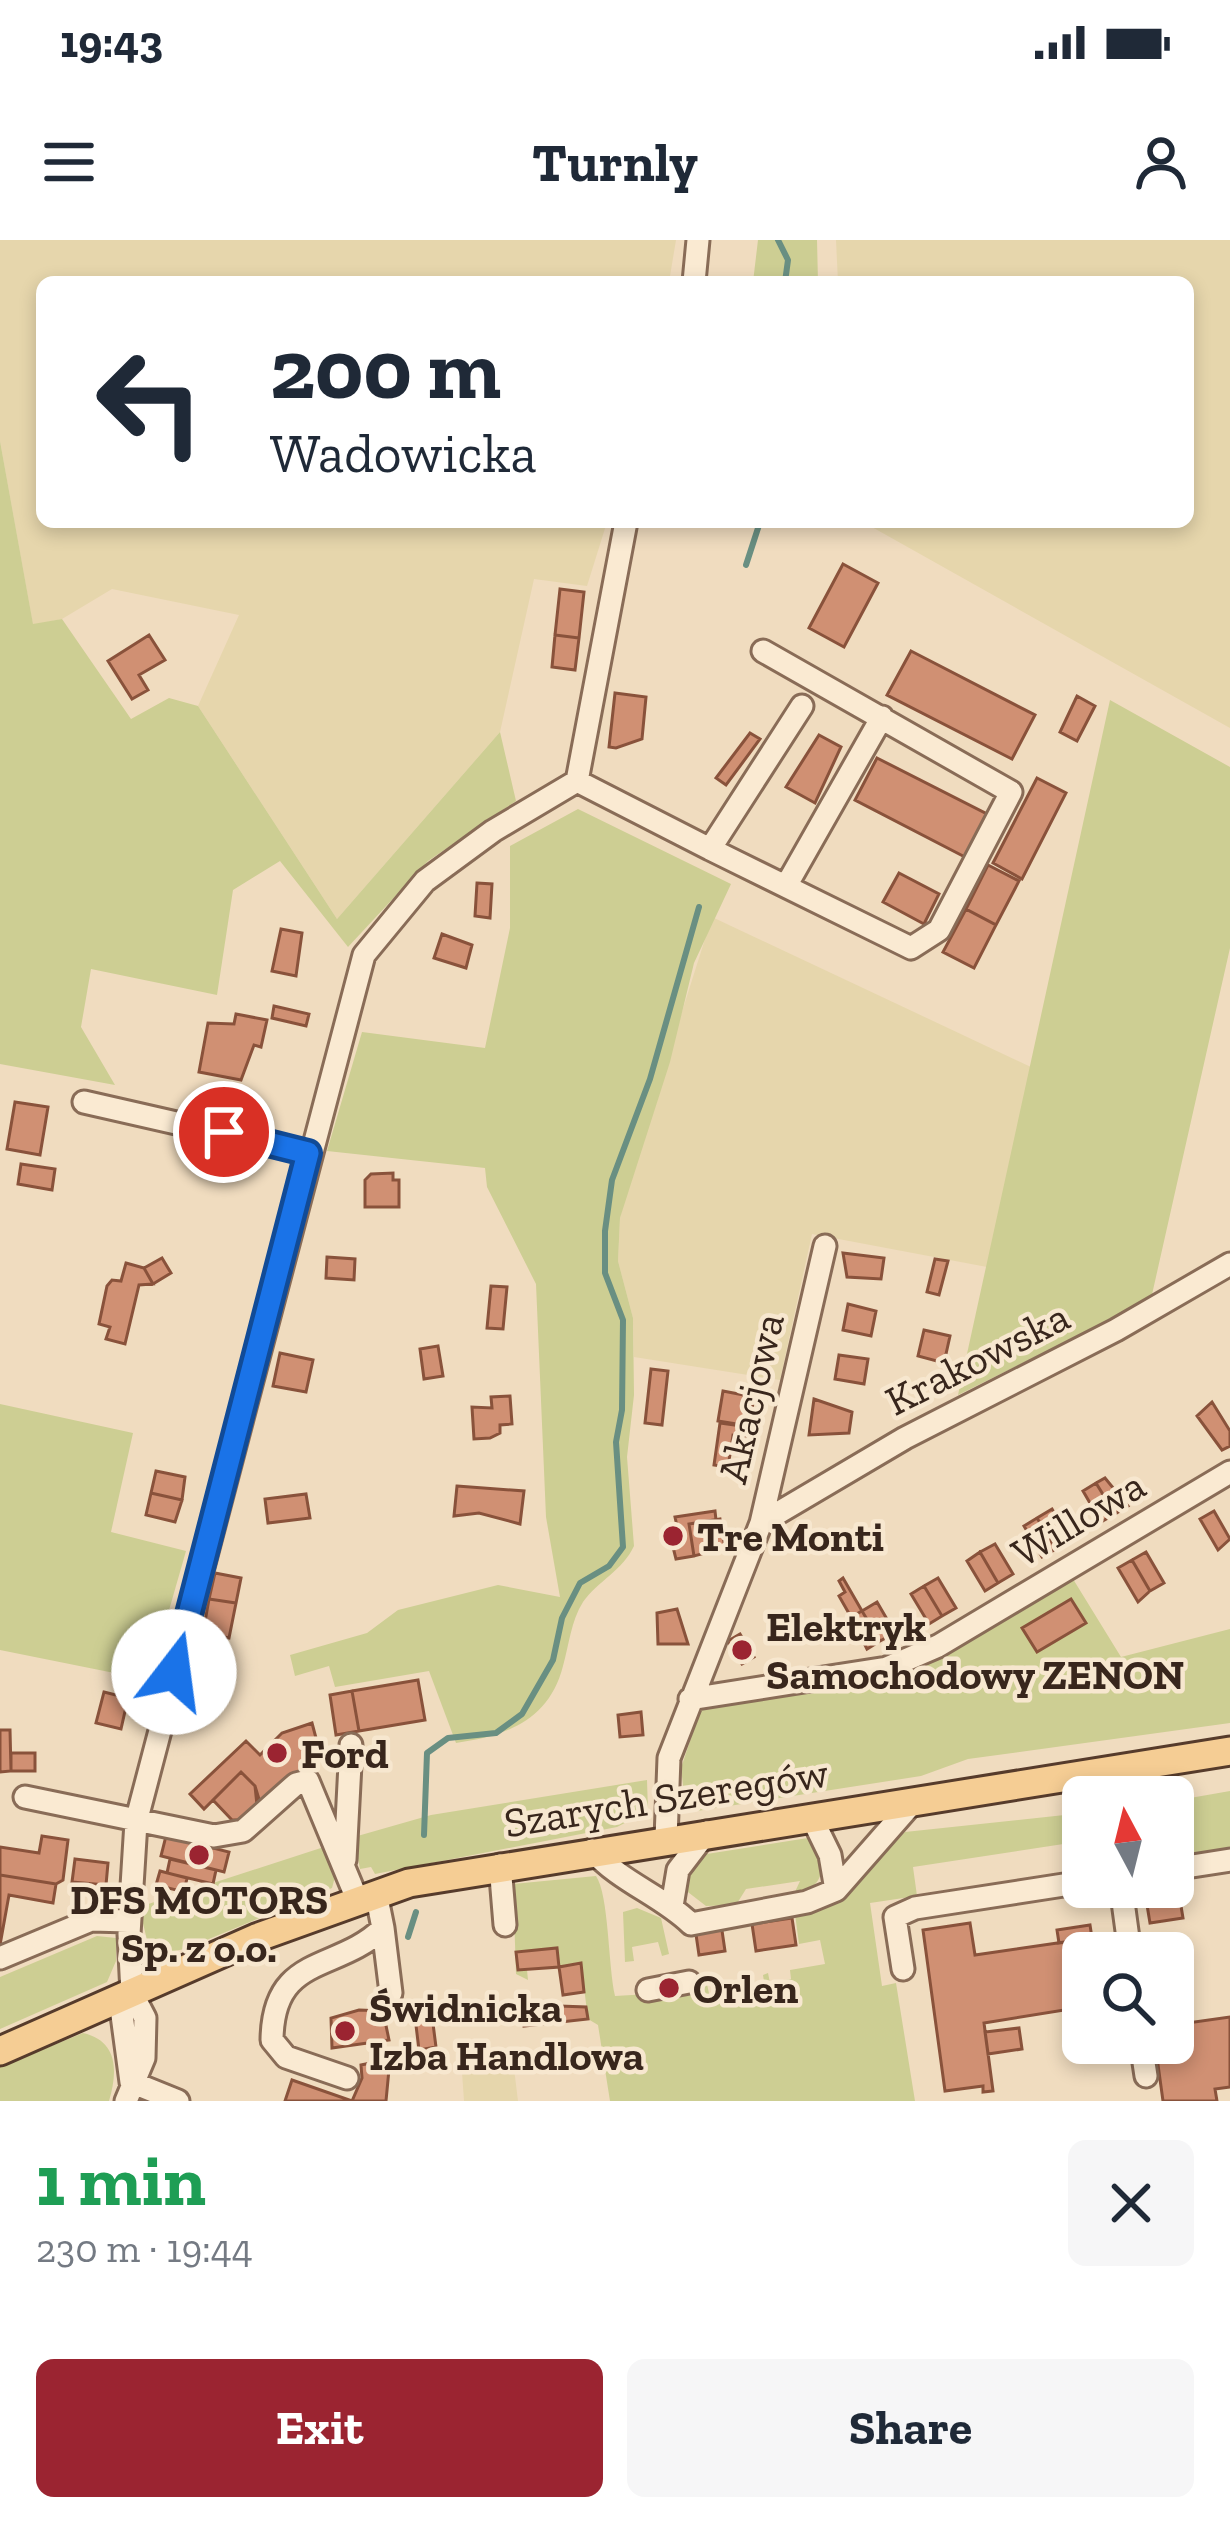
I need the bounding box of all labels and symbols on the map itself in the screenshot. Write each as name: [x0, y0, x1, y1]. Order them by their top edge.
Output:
pin: [173, 1081, 275, 1183]
street label: Krakowska: [877, 1290, 1078, 1426]
street label: Akacjowa: [706, 1308, 795, 1488]
street label: Willowa: [1002, 1459, 1154, 1578]
place label: Tre Monti: [697, 1511, 884, 1562]
marker: Tre Monti: [660, 1523, 686, 1549]
place label: Elektryk Samochodowy ZENON: [766, 1601, 1184, 1700]
position arrow: [111, 1609, 237, 1735]
marker: Elektryk Samochodowy ZENON: [729, 1637, 755, 1663]
place label: Ford: [301, 1728, 389, 1779]
marker: Ford: [264, 1740, 290, 1766]
street label: Szarych Szeregów: [500, 1747, 832, 1848]
north arrow: [1062, 1776, 1194, 1908]
marker: DFS MOTORS Sp. z o.o.: [186, 1842, 212, 1868]
place label: DFS MOTORS Sp. z o.o.: [70, 1874, 328, 1973]
place label: Orlen: [693, 1963, 798, 2014]
marker: Orlen: [656, 1975, 682, 2001]
place label: Świdnicka Izba Handlowa: [369, 1982, 644, 2081]
marker: Świdnicka Izba Handlowa: [332, 2018, 358, 2044]

